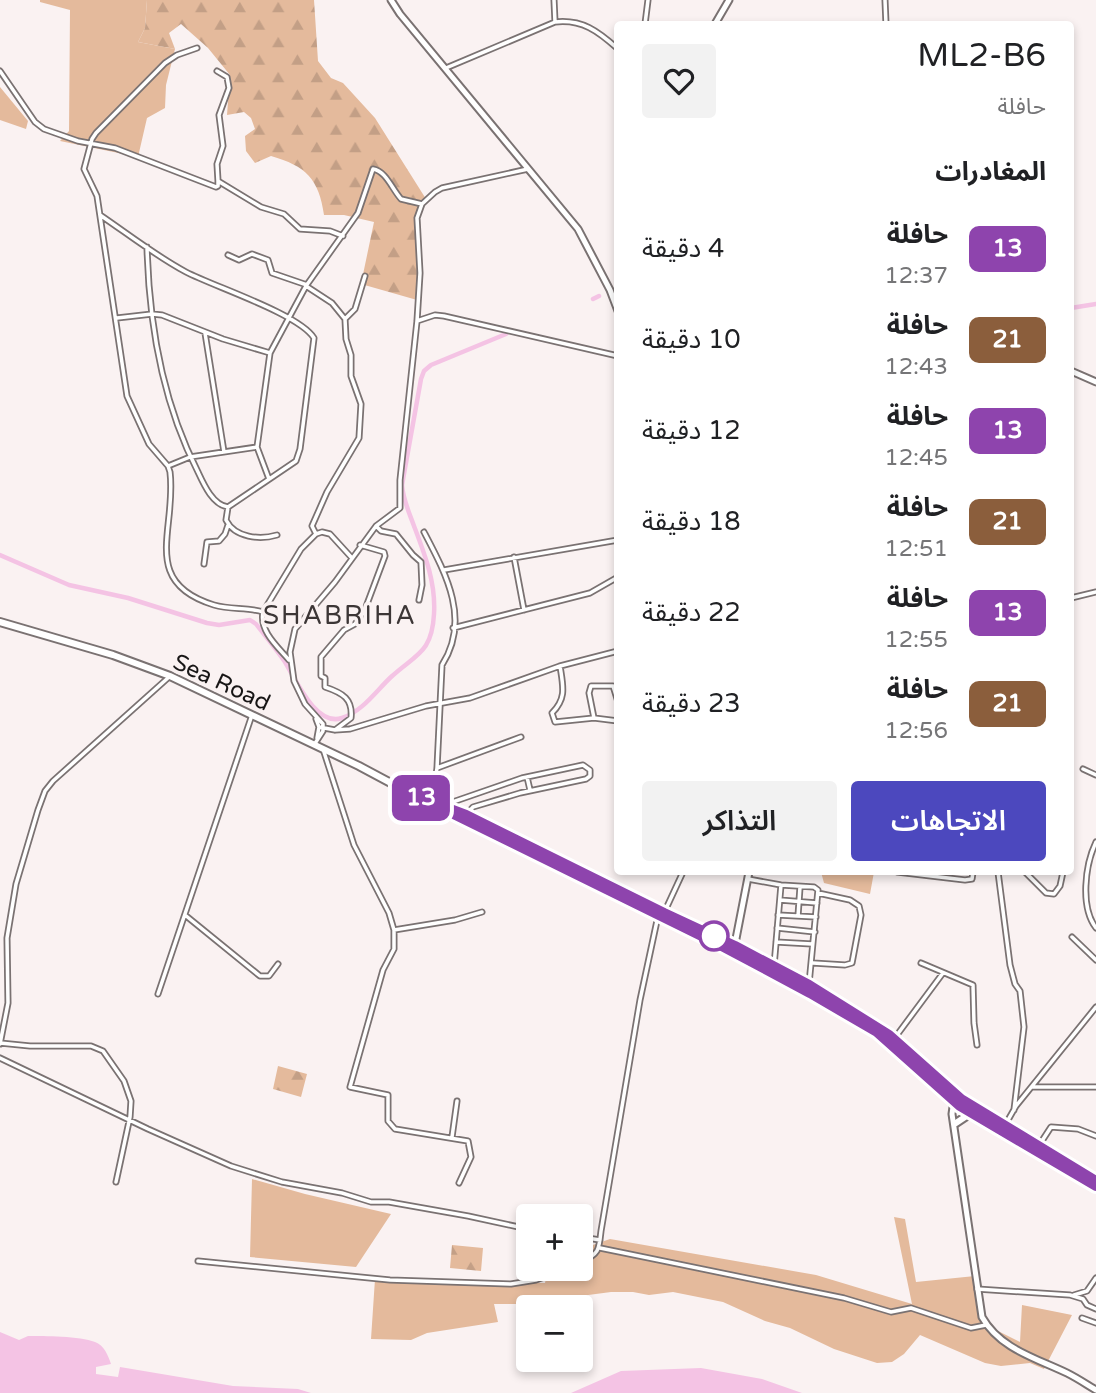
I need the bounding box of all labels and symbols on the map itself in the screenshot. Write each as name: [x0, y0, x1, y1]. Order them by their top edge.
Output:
district label: SHABRIHA: [263, 600, 417, 631]
street label: Sea Road: [169, 648, 275, 718]
line badge: 13: [390, 775, 452, 821]
unlabelled marker: [699, 921, 729, 951]

